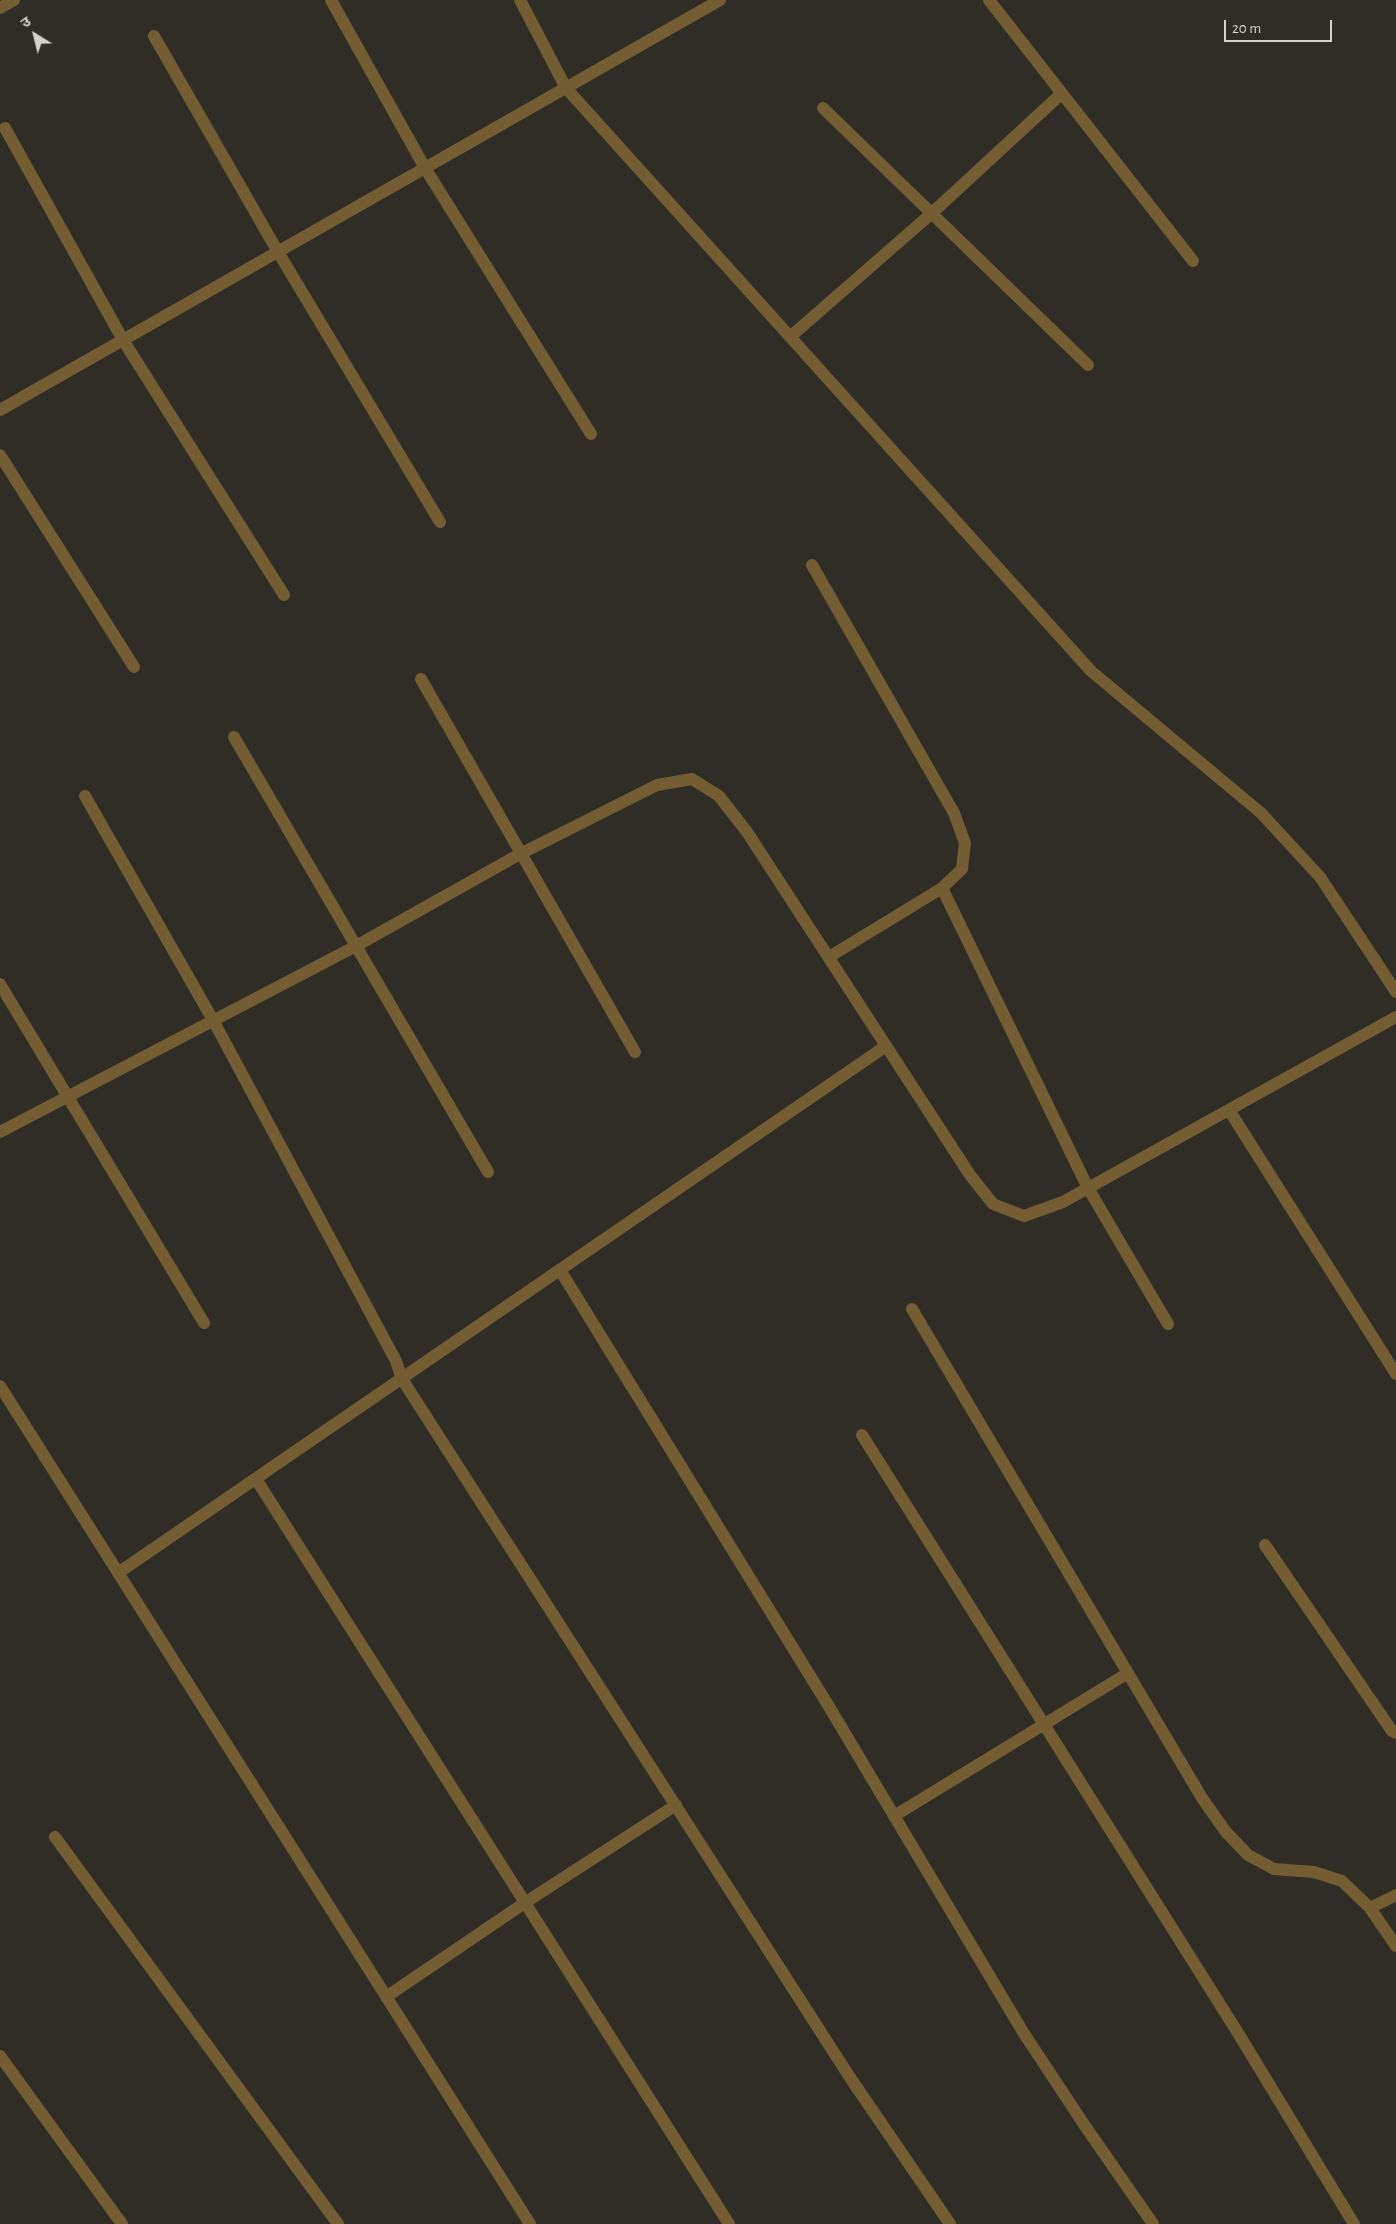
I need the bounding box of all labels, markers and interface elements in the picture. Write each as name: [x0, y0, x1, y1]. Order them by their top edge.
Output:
north arrow: [10, 10, 60, 60]
scale bar: [1226, 10, 1334, 42]
text: उ: [19, 15, 34, 31]
text: 20 m: [1232, 21, 1261, 36]

